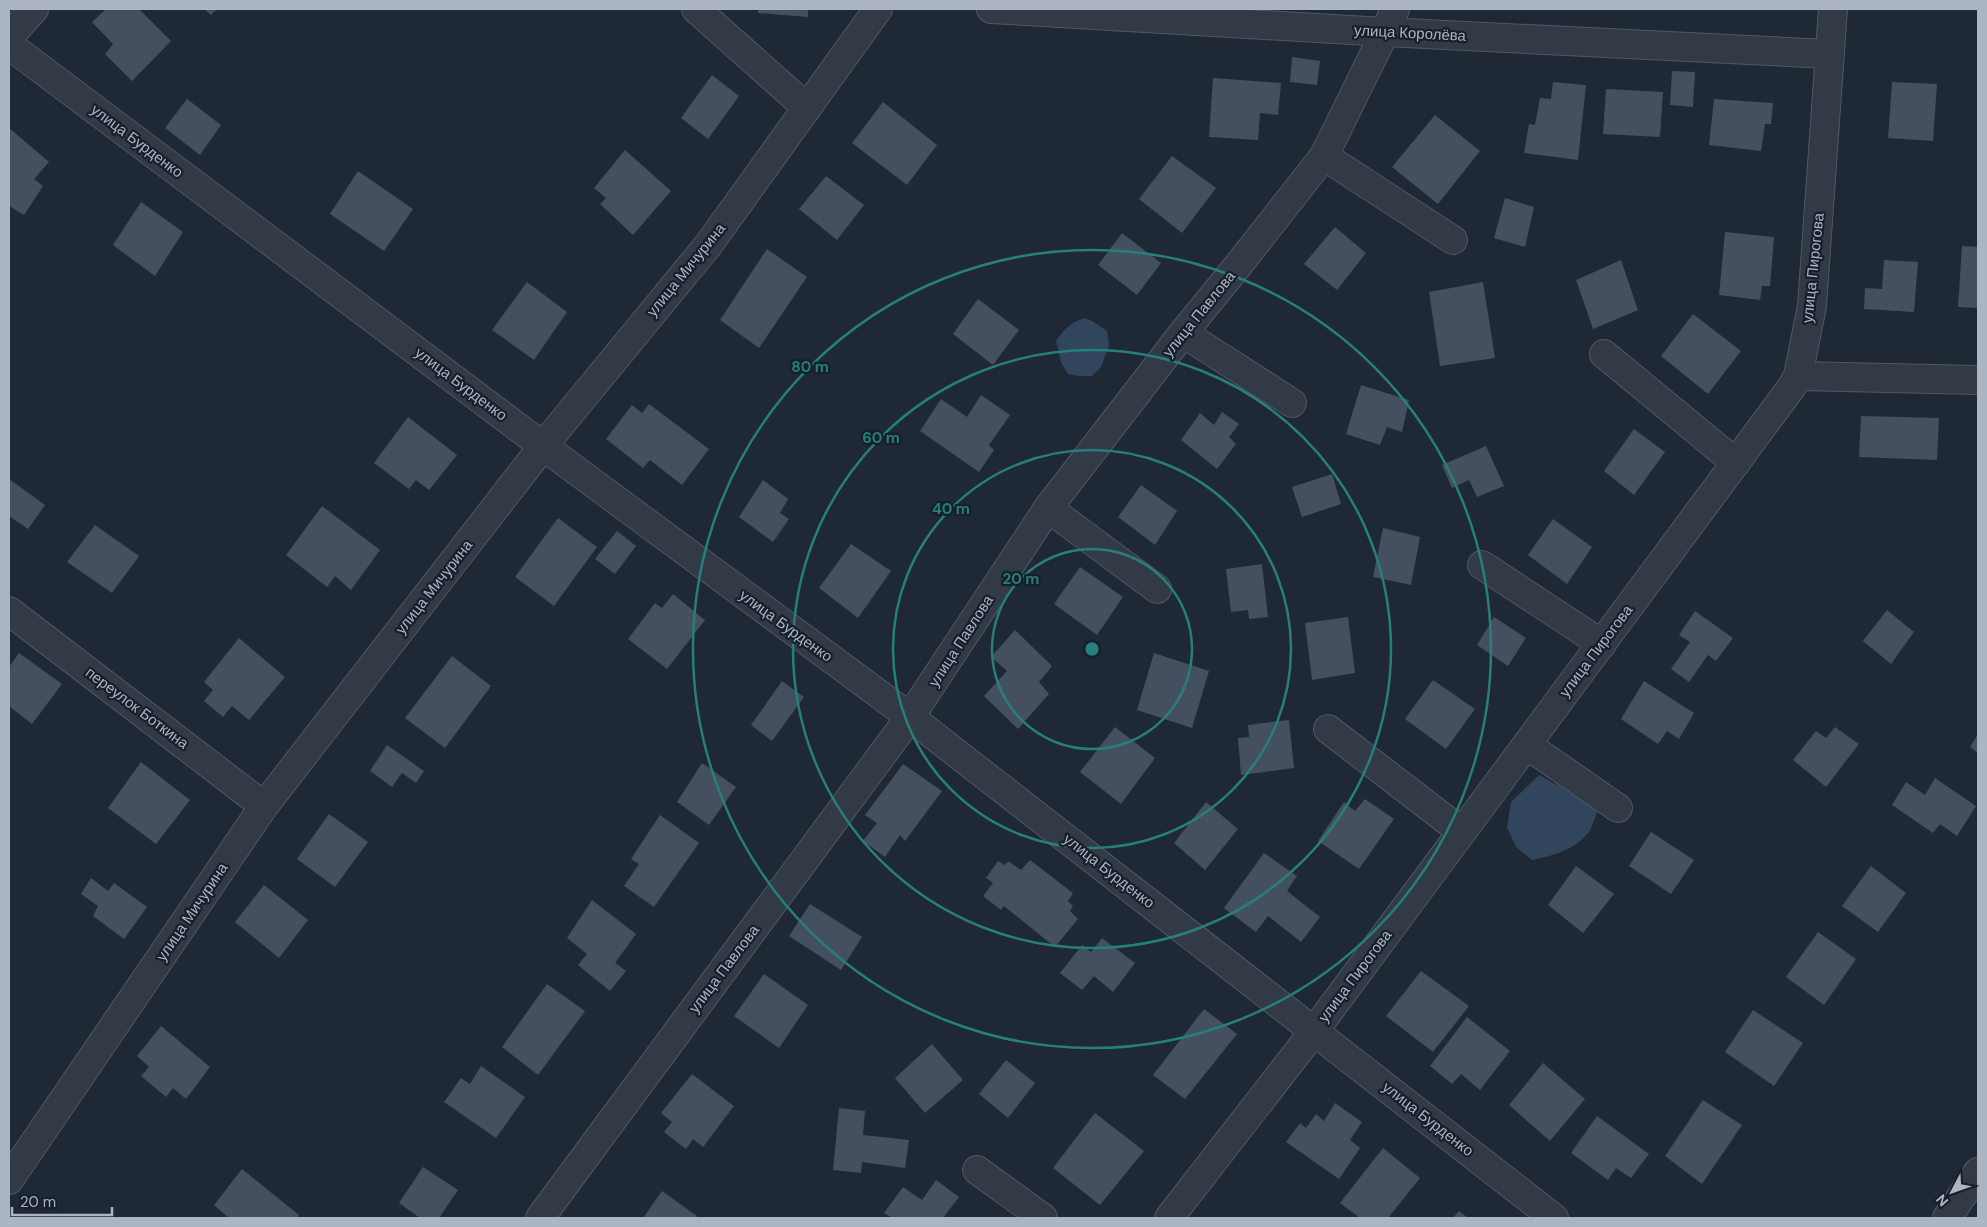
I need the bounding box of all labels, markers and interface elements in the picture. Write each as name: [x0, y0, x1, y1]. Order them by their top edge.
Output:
street label: улица Королёва: [1354, 20, 1467, 46]
street label: улица Бурденко: [87, 100, 187, 182]
street label: улица Пирогова: [1797, 211, 1829, 324]
street label: улица Мичурина: [642, 219, 730, 321]
street label: улица Павлова: [1158, 266, 1240, 361]
street label: улица Бурденко: [411, 343, 511, 425]
text: 80 m: [791, 357, 829, 377]
text: 60 m: [862, 428, 900, 448]
text: 40 m: [932, 499, 970, 519]
street label: улица Мичурина: [391, 535, 478, 638]
text: 20 m: [1003, 569, 1039, 589]
street label: улица Бурденко: [735, 585, 837, 667]
street label: улица Павлова: [924, 591, 998, 691]
street label: улица Пирогова: [1555, 600, 1638, 701]
centre of rings: [1083, 640, 1101, 658]
street label: переулок Боткина: [81, 663, 193, 754]
street label: улица Бурденко: [1059, 829, 1159, 913]
street label: улица Мичурина: [152, 858, 233, 965]
street label: улица Павлова: [684, 920, 764, 1017]
street label: улица Пирогова: [1314, 925, 1397, 1026]
street label: улица Бурденко: [1378, 1077, 1478, 1161]
north arrow: [1927, 1167, 1977, 1217]
scale bar: [12, 1184, 112, 1216]
text: N: [1932, 1191, 1952, 1210]
text: 20 m: [20, 1192, 56, 1212]

